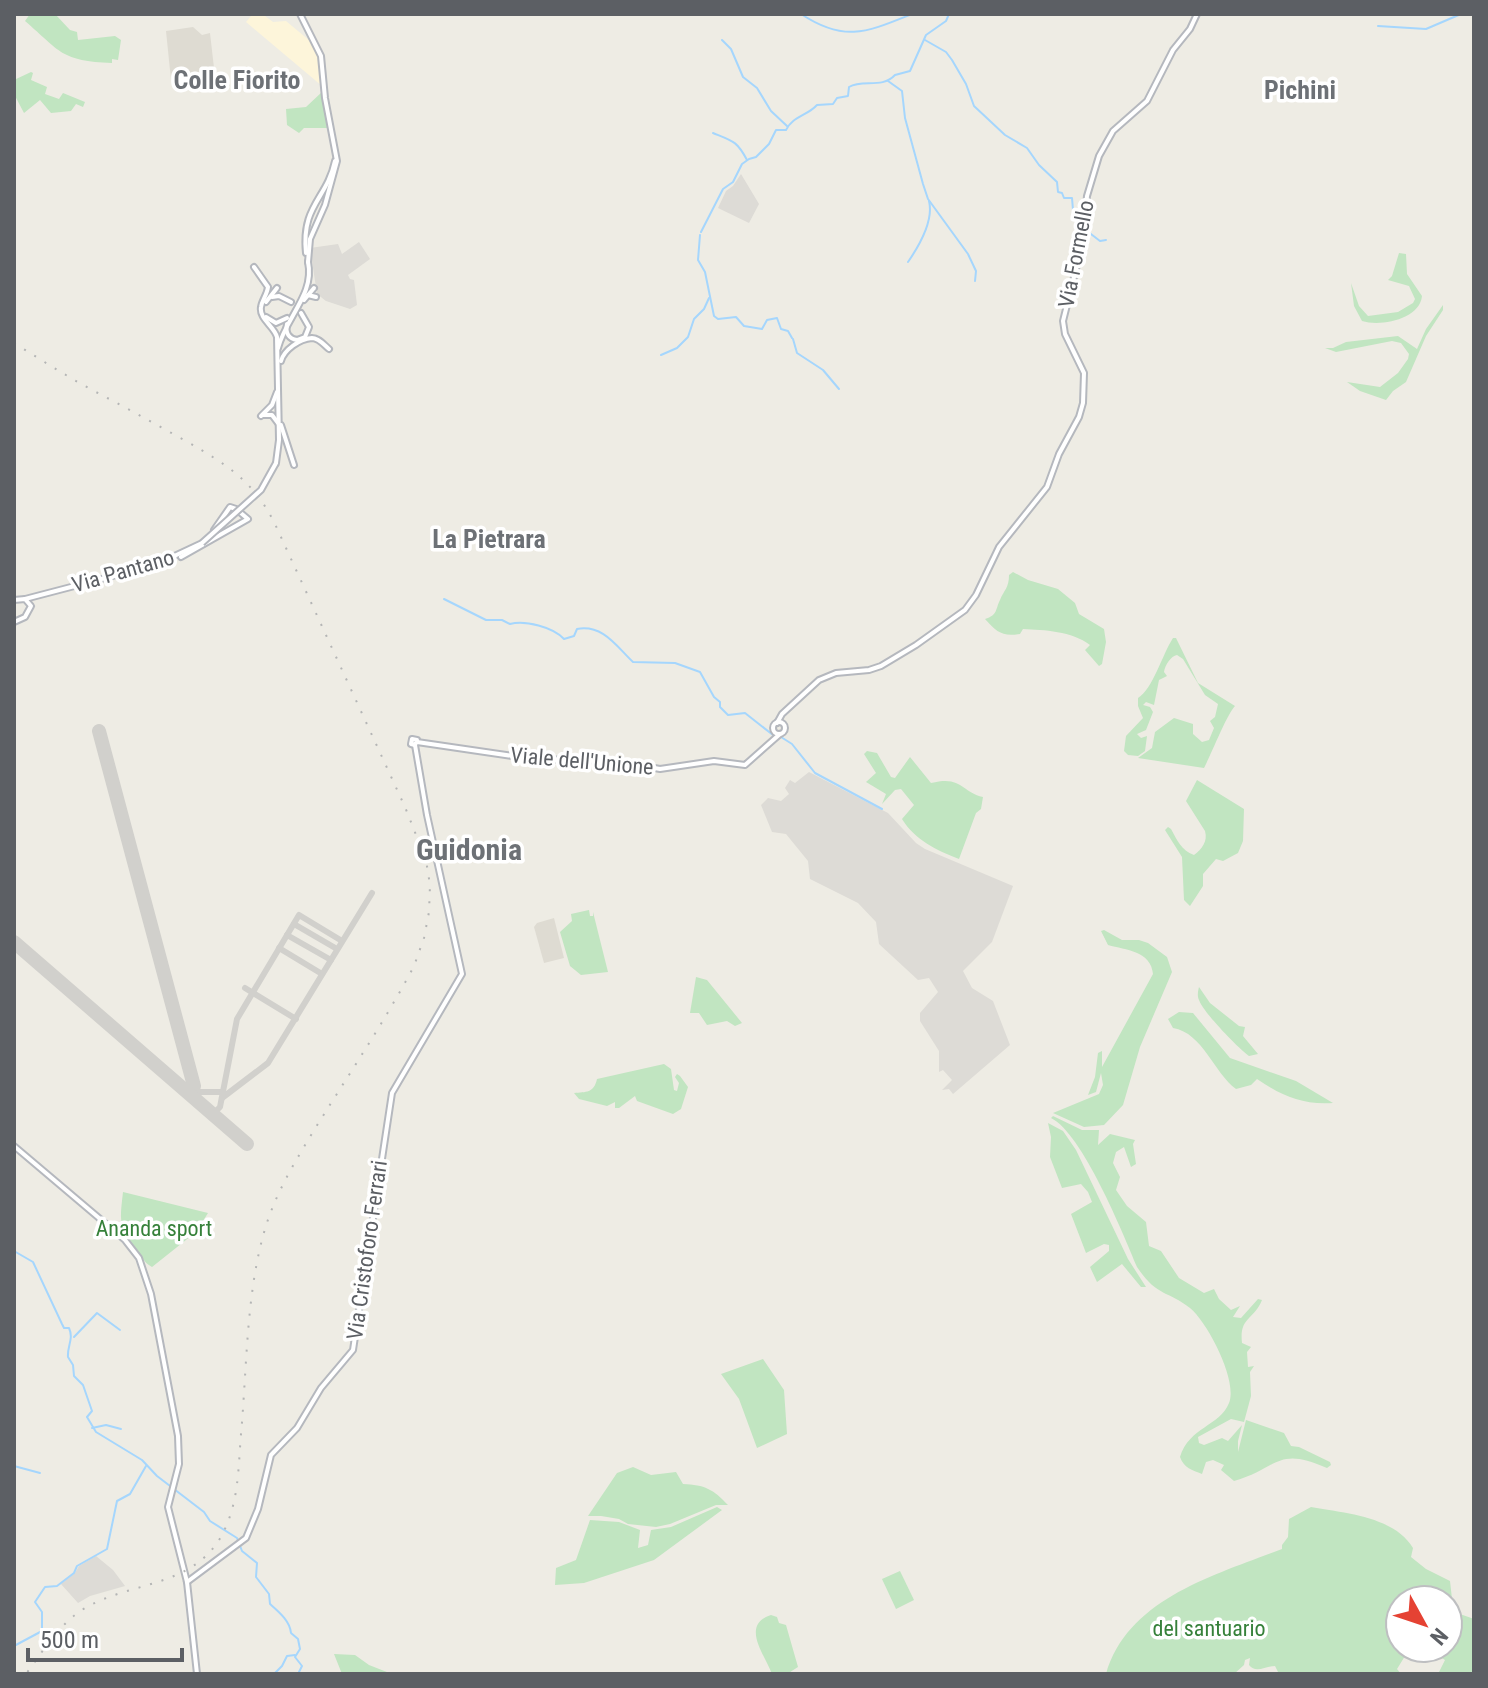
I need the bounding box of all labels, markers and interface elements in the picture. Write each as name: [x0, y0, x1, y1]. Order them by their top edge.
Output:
district label: Colle Fiorito: [174, 65, 300, 95]
district label: Pichini: [1264, 75, 1336, 105]
street label: Via Formello: [1053, 198, 1099, 310]
district label: La Pietrara: [432, 524, 546, 554]
street label: Via Pantano: [69, 545, 177, 597]
street label: Viale dell'Unione: [509, 742, 655, 780]
district label: Guidonia: [416, 832, 522, 867]
street label: Via Cristoforo Ferrari: [342, 1159, 392, 1341]
park label: Ananda sport: [96, 1216, 212, 1241]
north arrow: [1384, 1584, 1464, 1664]
scale bar: [28, 1612, 182, 1662]
park label: del santuario: [1152, 1616, 1266, 1641]
text: N: [1425, 1623, 1453, 1650]
text: 500 m: [40, 1626, 99, 1654]

